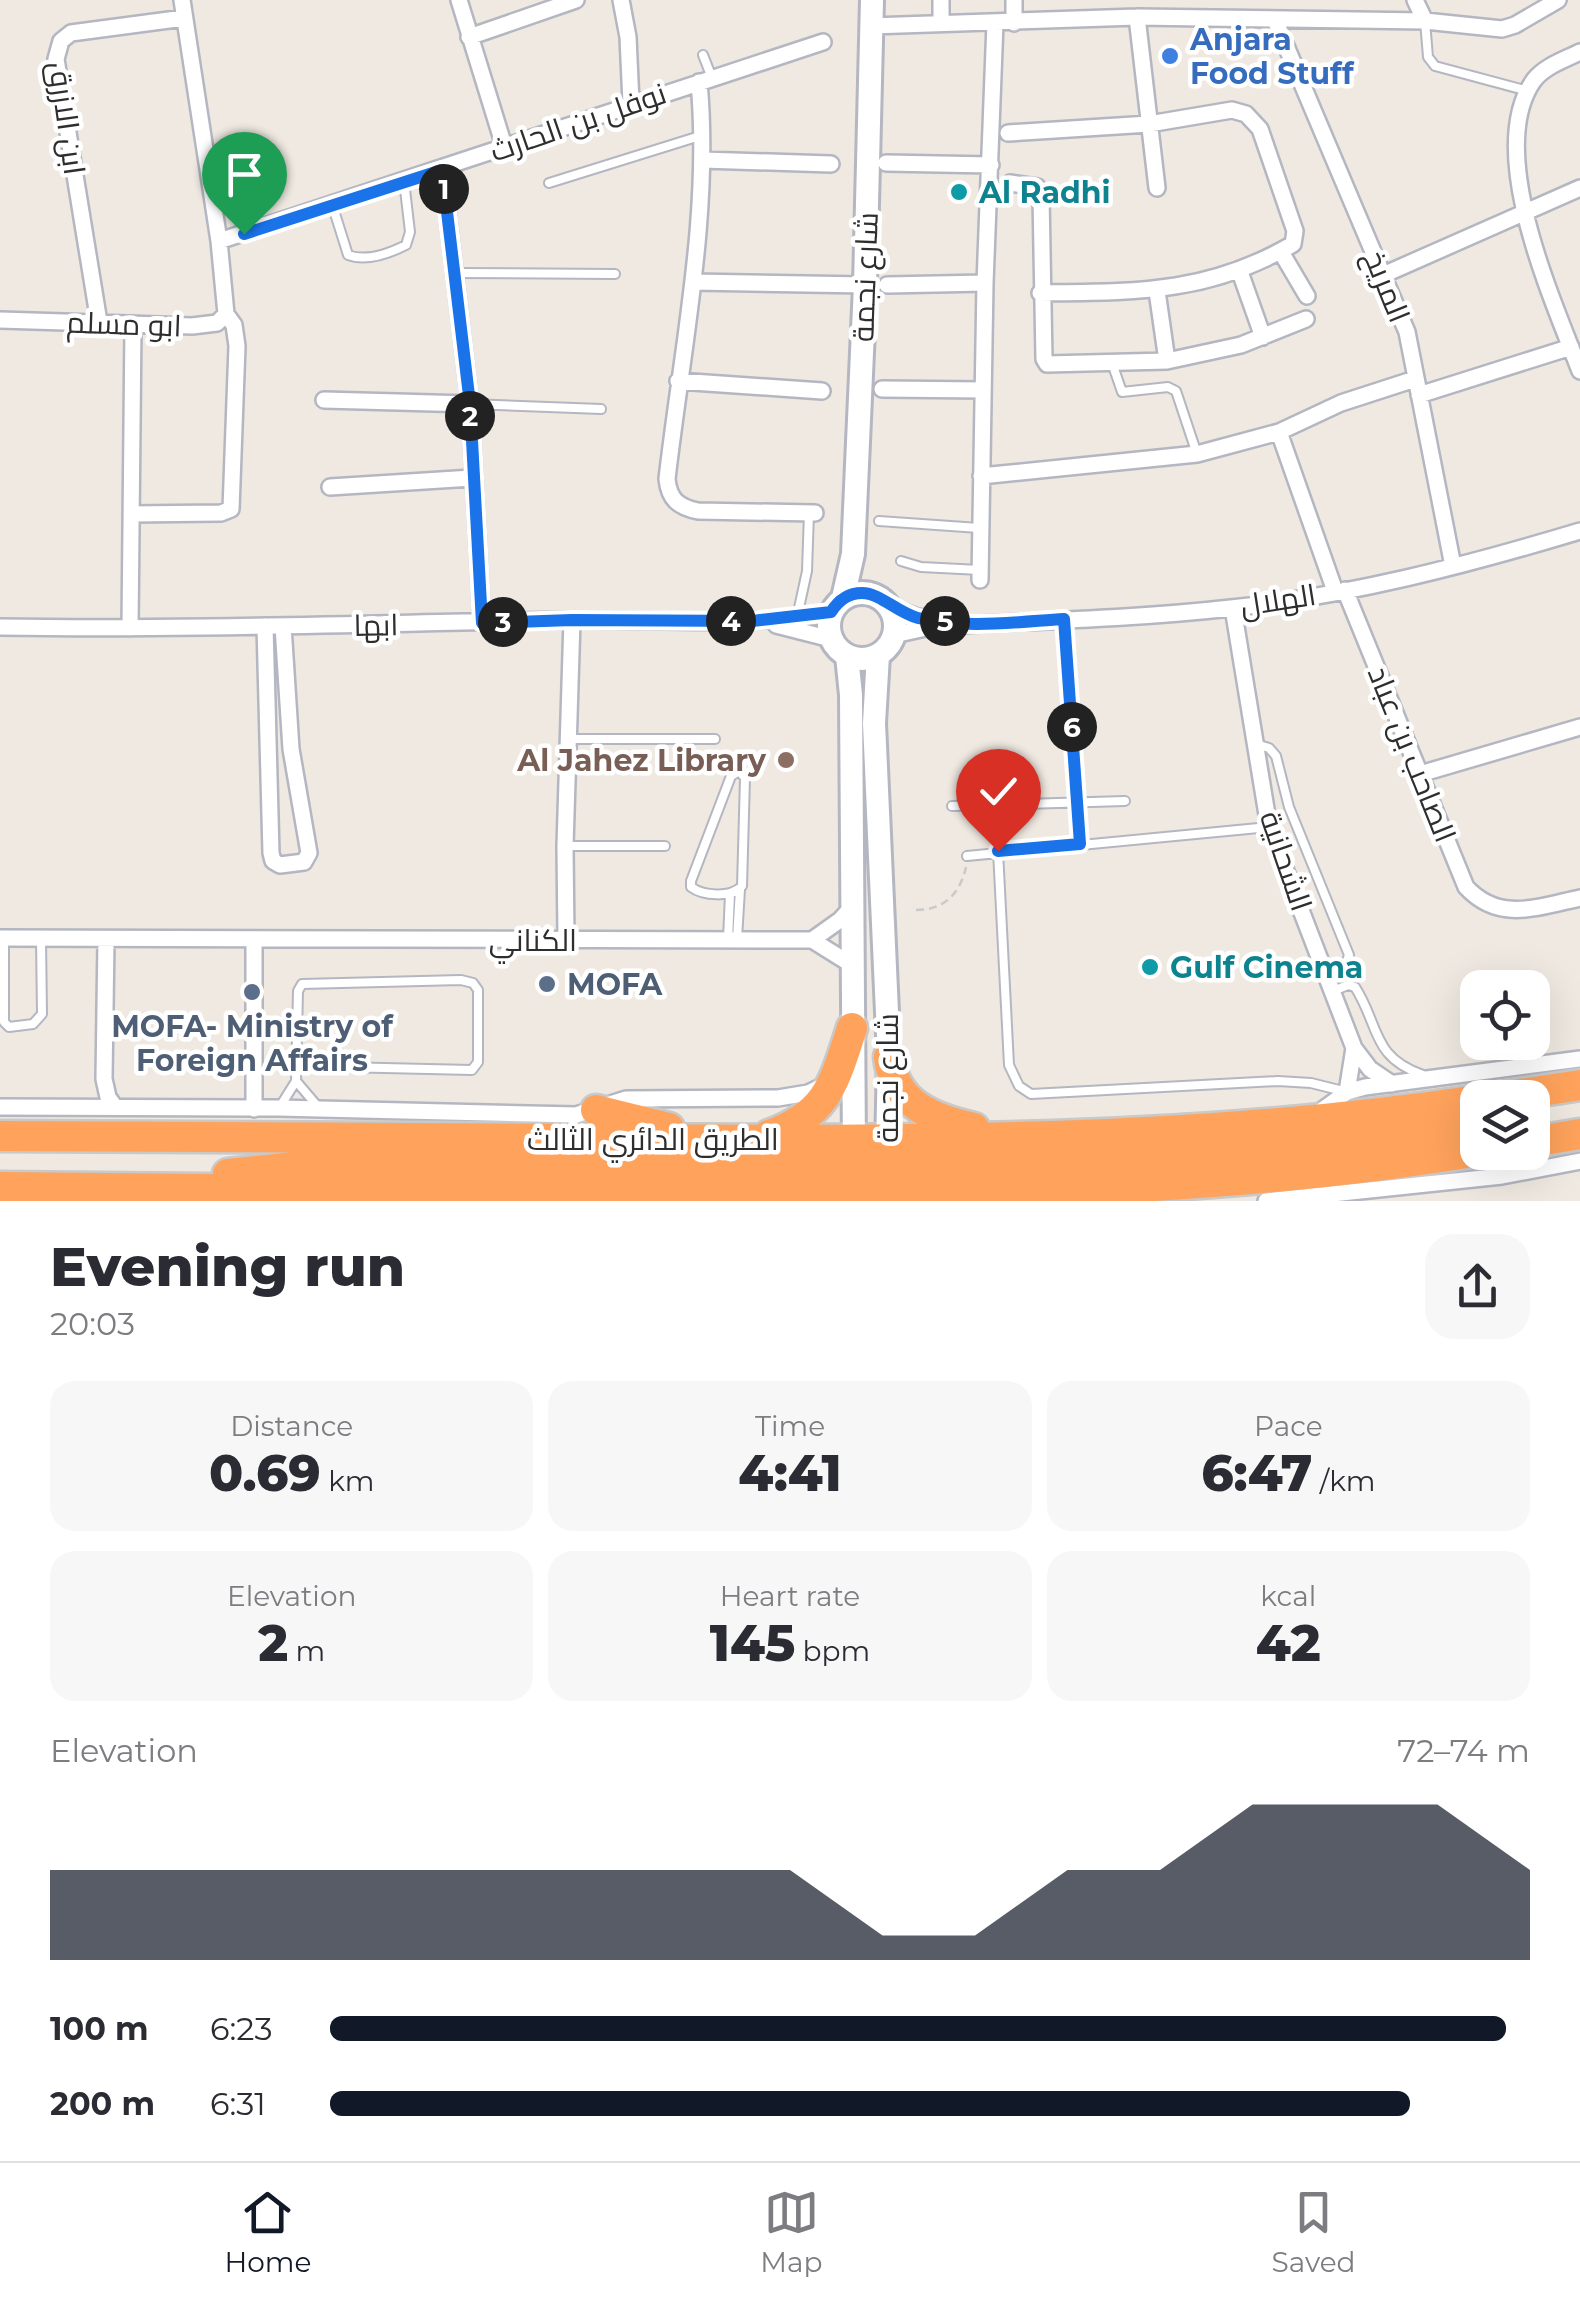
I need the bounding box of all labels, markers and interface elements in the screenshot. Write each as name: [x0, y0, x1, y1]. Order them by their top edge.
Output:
place label: Anjara Food Stuff: [1189, 21, 1355, 92]
marker: Anjara Food Stuff: [1159, 45, 1181, 67]
street label: ابن الازرق: [41, 59, 93, 177]
street label: نوفل بن الحارث: [485, 75, 671, 169]
pin: [202, 132, 287, 235]
icon: arrive: [217, 147, 272, 202]
pin: 1: [419, 164, 469, 214]
text: 1: [439, 172, 449, 206]
place label: Al Radhi: [978, 174, 1111, 211]
marker: Al Radhi: [948, 181, 970, 203]
street label: شارع نجمة: [844, 212, 888, 343]
street label: المريخ: [1354, 244, 1418, 328]
street label: ابو مسلم: [66, 303, 182, 346]
pin: 2: [445, 391, 495, 441]
text: 2: [462, 399, 478, 433]
street label: الهلال: [1237, 576, 1319, 624]
pin: 4: [706, 596, 756, 646]
pin: 5: [920, 596, 970, 646]
pin: 3: [478, 597, 528, 647]
text: 4: [721, 604, 741, 638]
text: 5: [937, 604, 953, 638]
text: 3: [495, 605, 511, 639]
street label: ابها: [353, 606, 399, 644]
street label: الصاحب بن عباد: [1360, 661, 1464, 847]
pin: 6: [1047, 702, 1097, 752]
text: 6: [1063, 710, 1081, 744]
place label: Al Jahez Library: [516, 742, 767, 779]
marker: Al Jahez Library: [775, 749, 797, 771]
pin: [956, 749, 1041, 852]
icon: check: [971, 764, 1026, 819]
street label: الشحانية: [1252, 806, 1320, 916]
street label: الكناني: [489, 922, 577, 964]
place label: Gulf Cinema: [1170, 949, 1363, 986]
marker: Gulf Cinema: [1139, 956, 1161, 978]
place label: MOFA: [567, 966, 663, 1003]
map controls: [1460, 970, 1550, 1170]
button: locate: [1460, 970, 1550, 1060]
marker: MOFA: [536, 973, 558, 995]
marker: MOFA- Ministry of Foreign Affairs: [241, 981, 263, 1003]
place label: MOFA- Ministry of Foreign Affairs: [111, 1008, 394, 1079]
street label: شارع نجمة: [869, 1013, 908, 1143]
button: layers: [1460, 1080, 1550, 1170]
street label: الطريق الدائري الثالث: [527, 1121, 779, 1163]
text: Evening run: [50, 1233, 405, 1300]
button: share: [1425, 1234, 1530, 1339]
text: 20:03: [50, 1304, 135, 1343]
text: Distance: [230, 1409, 353, 1443]
text: Time: [755, 1409, 825, 1443]
text: Pace: [1254, 1409, 1323, 1443]
text: 0.69: [209, 1443, 321, 1504]
text: 4:41: [738, 1443, 842, 1504]
text: 6:47: [1201, 1443, 1312, 1504]
text: km: [321, 1464, 374, 1498]
text: /km: [1312, 1464, 1376, 1498]
text: Elevation: [227, 1579, 356, 1613]
text: Heart rate: [720, 1579, 860, 1613]
text: kcal: [1260, 1579, 1316, 1613]
text: 2: [258, 1613, 288, 1674]
text: 145: [710, 1613, 795, 1674]
text: 42: [1256, 1613, 1321, 1674]
text: m: [288, 1634, 325, 1668]
text: bpm: [795, 1634, 870, 1668]
text: Elevation: [50, 1731, 198, 1770]
text: 72–74 m: [1397, 1731, 1530, 1770]
text: 100 m: [50, 2009, 149, 2048]
text: 6:23: [210, 2009, 273, 2048]
text: 200 m: [50, 2084, 155, 2123]
text: 6:31: [210, 2084, 266, 2123]
tab: Home: [224, 2185, 311, 2279]
tab: Map: [760, 2185, 823, 2279]
tab: Saved: [1271, 2185, 1356, 2279]

